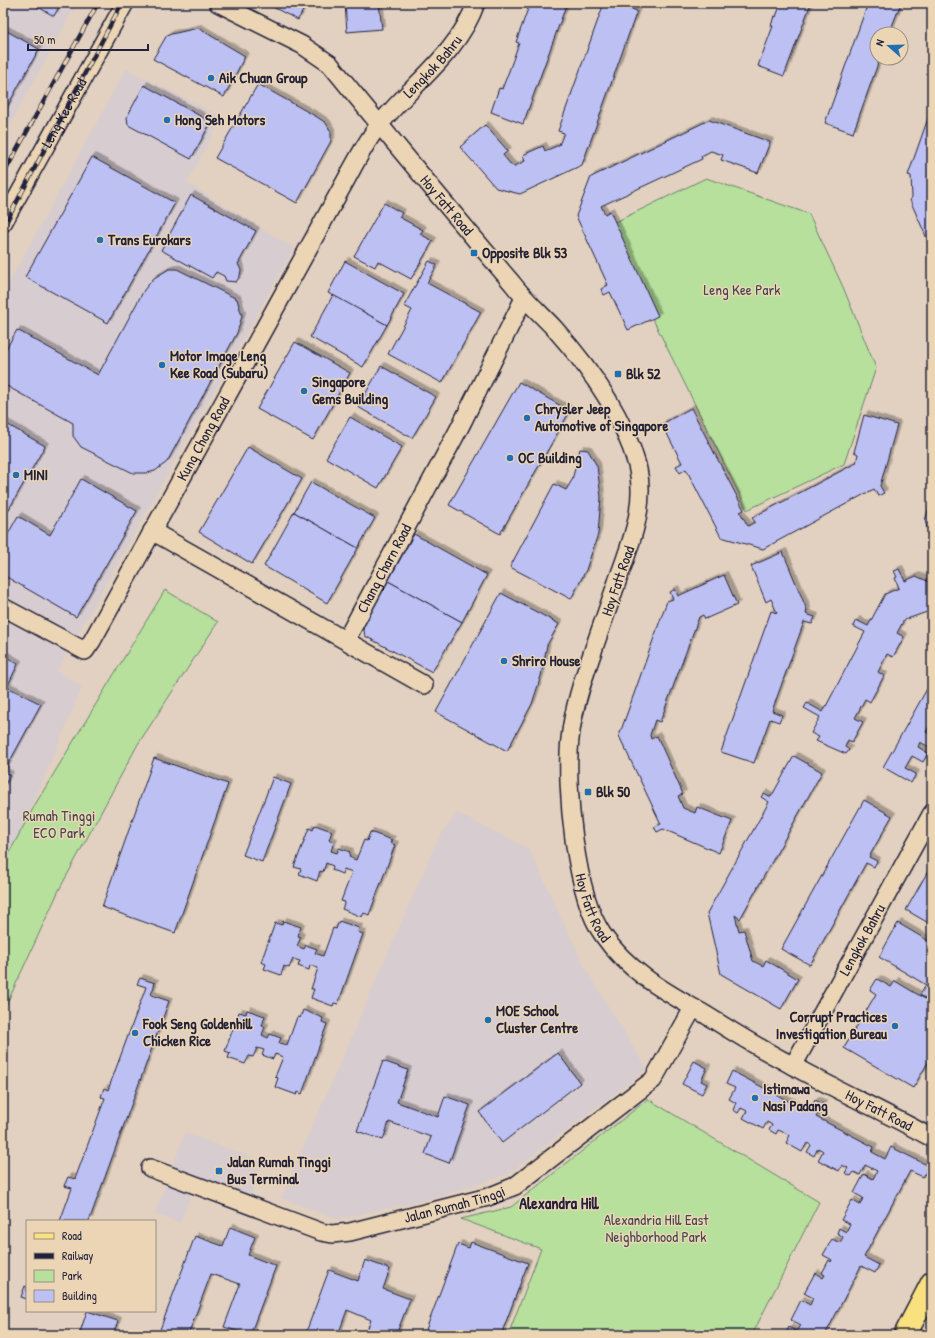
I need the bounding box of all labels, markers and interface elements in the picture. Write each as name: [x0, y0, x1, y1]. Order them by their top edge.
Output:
scale bar: [28, 26, 148, 52]
north arrow: [869, 26, 909, 66]
text: 50 m: [34, 31, 55, 48]
street label: Lengkok Bahru: [398, 31, 467, 103]
text: N: [872, 37, 887, 48]
place label: Aik Chuan Group: [219, 67, 308, 89]
marker: Aik Chuan Group: [206, 73, 216, 83]
street label: Leng Kee Road: [36, 74, 91, 151]
place label: Hong Seh Motors: [175, 109, 266, 131]
marker: Hong Seh Motors: [162, 115, 172, 125]
street label: Hoy Fatt Road: [416, 170, 479, 240]
place label: Trans Eurokars: [107, 229, 191, 250]
marker: Trans Eurokars: [95, 235, 105, 245]
place label: Opposite Blk 53: [482, 242, 568, 264]
marker: Opposite Blk 53: [469, 248, 479, 258]
park label: Leng Kee Park: [704, 279, 780, 300]
place label: Motor Image Leng Kee Road (Subaru): [170, 345, 268, 383]
marker: Motor Image Leng Kee Road (Subaru): [157, 360, 167, 370]
place label: Blk 52: [626, 363, 662, 384]
marker: Blk 52: [613, 369, 623, 379]
place label: Singapore Gems Building: [312, 371, 389, 410]
marker: Singapore Gems Building: [299, 386, 309, 396]
street label: Kung Chong Road: [171, 393, 235, 484]
place label: Chrysler Jeep Automotive of Singapore: [535, 398, 668, 437]
marker: Chrysler Jeep Automotive of Singapore: [522, 413, 532, 423]
place label: OC Building: [518, 447, 582, 469]
marker: OC Building: [505, 453, 515, 463]
place label: MINI: [24, 464, 48, 485]
marker: MINI: [11, 470, 21, 480]
street label: Chang Charn Road: [351, 520, 416, 617]
street label: Hoy Fatt Road: [596, 543, 639, 619]
place label: Shriro House: [512, 650, 580, 671]
marker: Shriro House: [499, 656, 509, 666]
place label: Blk 50: [596, 781, 631, 802]
marker: Blk 50: [583, 787, 593, 797]
park label: Rumah Tinggi ECO Park: [23, 805, 95, 843]
street label: Hoy Fatt Road: [570, 871, 616, 946]
street label: Lengkok Bahru: [834, 900, 890, 979]
place label: MOE School Cluster Centre: [496, 1000, 578, 1038]
place label: Corrupt Practices Investigation Bureau: [776, 1006, 888, 1045]
place label: Fook Seng Goldenhill Chicken Rice: [142, 1013, 253, 1051]
marker: MOE School Cluster Centre: [483, 1015, 493, 1025]
marker: Corrupt Practices Investigation Bureau: [890, 1021, 900, 1031]
marker: Fook Seng Goldenhill Chicken Rice: [130, 1028, 140, 1038]
place label: Istimawa Nasi Padang: [763, 1078, 828, 1117]
street label: Hoy Fatt Road: [842, 1084, 917, 1136]
marker: Istimawa Nasi Padang: [750, 1093, 760, 1103]
place label: Jalan Rumah Tinggi Bus Terminal: [227, 1151, 331, 1189]
marker: Jalan Rumah Tinggi Bus Terminal: [214, 1166, 224, 1176]
street label: Jalan Rumah Tinggi: [402, 1180, 508, 1228]
district label: Alexandra Hill: [519, 1192, 600, 1214]
park label: Alexandria Hill East Neighborhood Park: [604, 1209, 709, 1247]
legend: [26, 1220, 156, 1312]
text: Road: [62, 1227, 82, 1244]
text: Railway: [62, 1247, 93, 1264]
text: Park: [62, 1267, 82, 1284]
text: Building: [62, 1287, 97, 1304]

